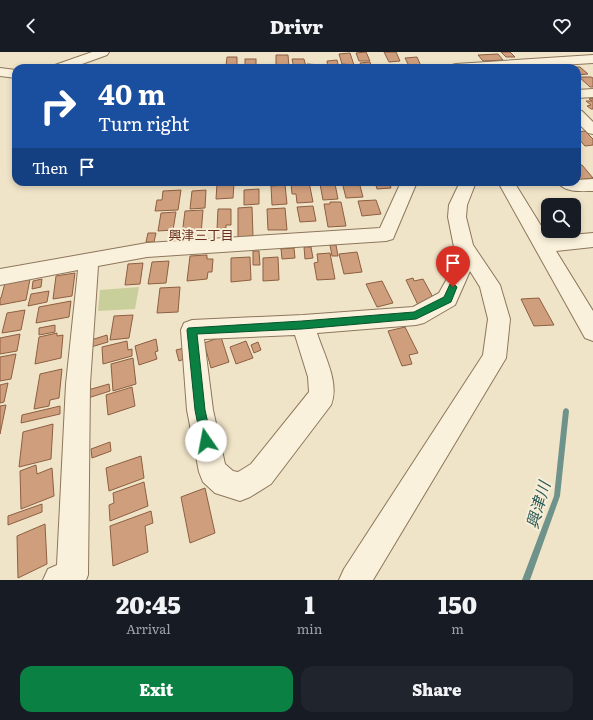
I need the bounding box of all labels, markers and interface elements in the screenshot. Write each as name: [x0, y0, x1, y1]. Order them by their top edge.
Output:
text: Drivr: [270, 13, 323, 40]
icon: back: [20, 15, 42, 37]
icon: heart: [551, 15, 573, 37]
text: 40 m: [98, 72, 166, 114]
icon: right: [32, 80, 84, 132]
text: Turn right: [98, 110, 189, 137]
text: Then: [32, 156, 68, 179]
icon: arrive: [76, 156, 98, 178]
map controls: [541, 198, 581, 238]
button: search: [541, 198, 581, 238]
district label: 興津三丁目: [168, 225, 234, 244]
pin: [436, 246, 470, 287]
icon: arrive: [442, 252, 464, 274]
position arrow: [185, 420, 227, 462]
water label: 興津川: [519, 476, 556, 531]
text: 20:45: [116, 586, 181, 621]
text: 1: [304, 586, 315, 621]
text: 150: [438, 586, 477, 621]
text: Arrival: [126, 619, 171, 638]
text: min: [297, 619, 322, 638]
text: m: [451, 619, 464, 638]
button: Exit: [20, 666, 293, 712]
button: Share: [301, 666, 573, 712]

